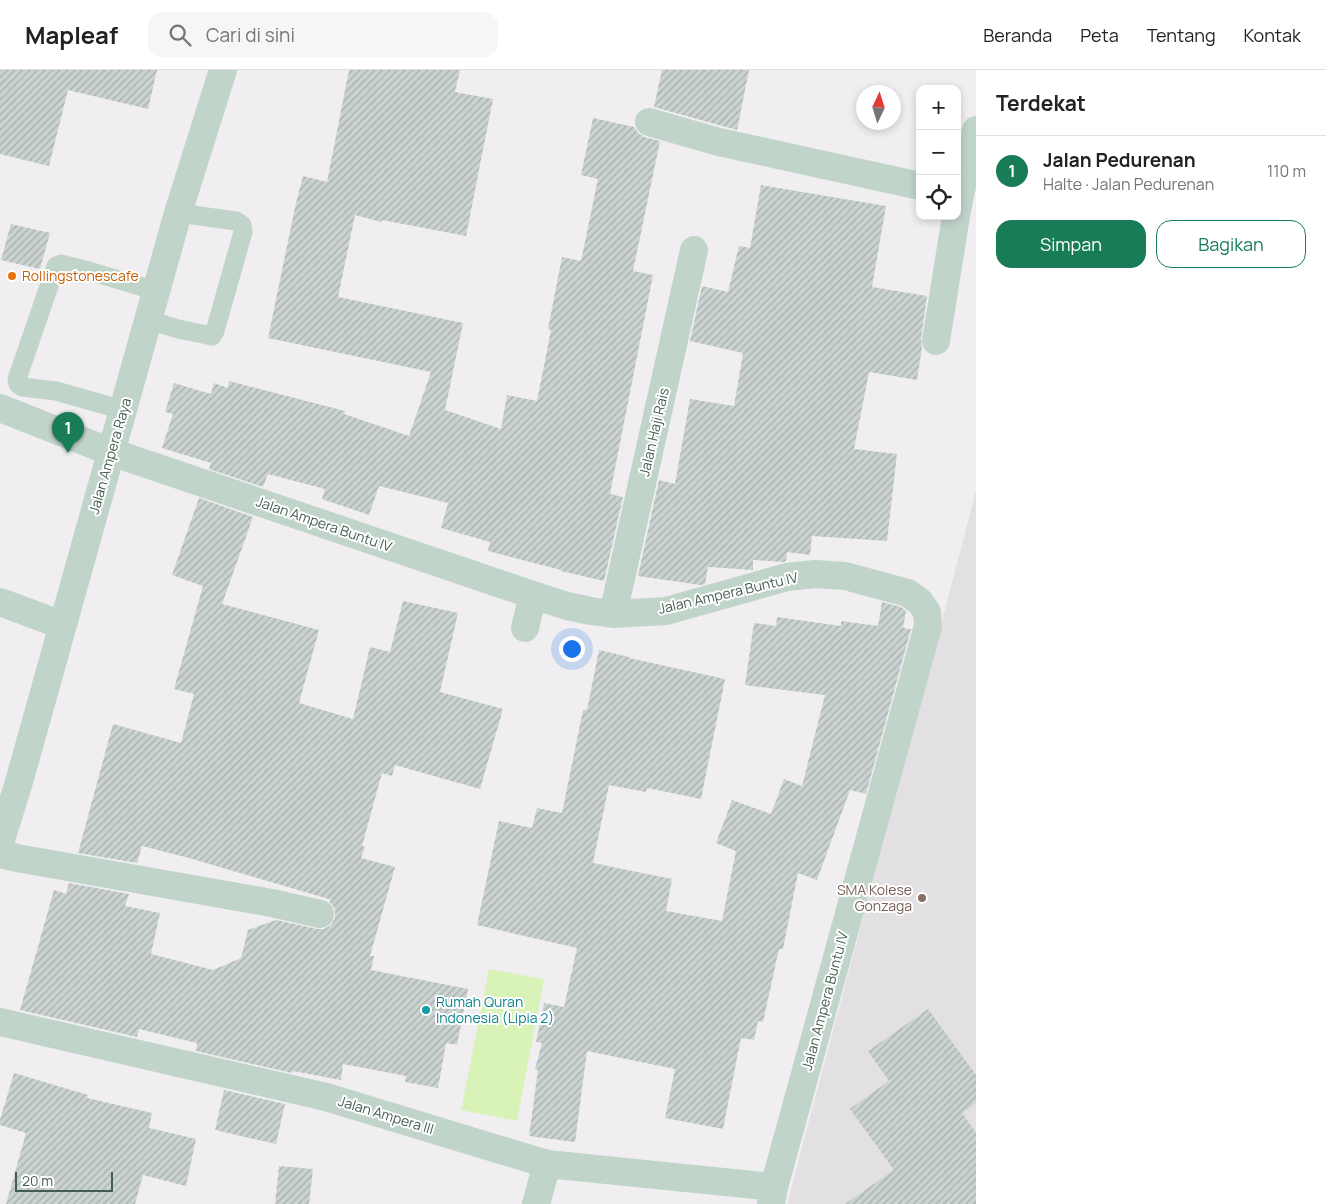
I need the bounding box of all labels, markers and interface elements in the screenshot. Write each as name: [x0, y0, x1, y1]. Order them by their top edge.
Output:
search box: [148, 12, 498, 57]
text: Mapleaf: [25, 18, 118, 51]
icon: search: [166, 21, 194, 49]
text: Cari di sini: [206, 22, 295, 48]
text: Beranda: [983, 23, 1052, 47]
text: Peta: [1080, 23, 1119, 47]
text: Tentang: [1147, 23, 1216, 47]
text: Kontak: [1244, 23, 1301, 47]
north arrow: [856, 85, 901, 130]
map controls: [916, 85, 961, 220]
button: +: [916, 85, 961, 130]
text: Terdekat: [996, 89, 1086, 117]
button: −: [916, 130, 961, 175]
text: Jalan Pedurenan: [1043, 147, 1196, 173]
text: 1: [1008, 160, 1016, 182]
text: 110 m: [1267, 160, 1306, 182]
text: Halte · Jalan Pedurenan: [1043, 173, 1214, 195]
button: locate: [916, 175, 961, 220]
button: Simpan: [996, 220, 1146, 268]
button: Bagikan: [1156, 220, 1306, 268]
place label: Rollingstonescafe: [22, 266, 139, 285]
marker: Rollingstonescafe: [6, 270, 18, 282]
street label: Jalan Haji Rais: [634, 386, 673, 478]
street label: Jalan Ampera Raya: [84, 396, 135, 516]
pin: 1: [52, 412, 84, 453]
street label: Jalan Ampera Buntu IV: [254, 491, 395, 556]
street label: Jalan Ampera Buntu IV: [656, 567, 800, 618]
your location: [559, 636, 585, 662]
place label: SMA Kolese Gonzaga: [837, 880, 912, 915]
marker: SMA Kolese Gonzaga: [916, 892, 928, 904]
street label: Jalan Ampera Buntu IV: [797, 929, 852, 1072]
place label: Rumah Quran Indonesia (Lipia 2): [436, 992, 554, 1027]
marker: Rumah Quran Indonesia (Lipia 2): [420, 1004, 432, 1016]
street label: Jalan Ampera III: [336, 1091, 436, 1138]
scale bar: [15, 1169, 112, 1192]
text: 20 m: [22, 1171, 53, 1190]

